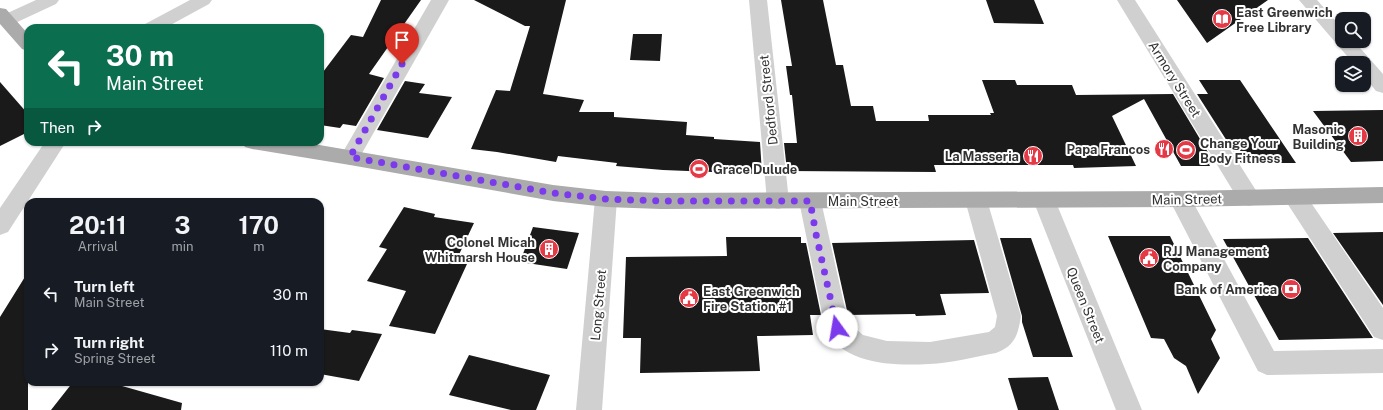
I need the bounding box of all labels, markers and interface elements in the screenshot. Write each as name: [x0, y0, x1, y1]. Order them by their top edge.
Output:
place label: East Greenwich Free Library: [1236, 5, 1333, 35]
library icon: East Greenwich Free Library: [1211, 8, 1233, 30]
map controls: [1335, 12, 1371, 92]
button: search: [1335, 12, 1371, 48]
pin: [385, 23, 419, 64]
icon: arrive: [391, 29, 413, 51]
text: 30 m: [106, 39, 174, 72]
street label: Armory Street: [1145, 39, 1204, 120]
icon: left: [40, 40, 92, 92]
street label: Dedford Street: [756, 54, 781, 146]
button: layers: [1335, 56, 1371, 92]
text: Main Street: [106, 73, 204, 94]
icon: right: [83, 116, 105, 138]
text: Then: [40, 119, 75, 136]
place label: Masonic Building: [1292, 122, 1344, 152]
building icon: Masonic Building: [1347, 125, 1369, 147]
place label: Change Your Body Fitness: [1200, 136, 1280, 166]
restaurant icon: Papa Francos: [1153, 138, 1175, 160]
sports icon: Change Your Body Fitness: [1175, 139, 1197, 161]
place label: Papa Francos: [1067, 142, 1150, 157]
restaurant icon: La Masseria: [1022, 145, 1044, 167]
place label: La Masseria: [945, 149, 1019, 164]
sports icon: Grace Dulude: [688, 158, 710, 180]
place label: Grace Dulude: [713, 162, 797, 177]
street label: Main Street: [1152, 191, 1222, 208]
street label: Main Street: [828, 194, 898, 209]
text: 20:11: [69, 211, 127, 239]
text: 3: [175, 211, 191, 239]
text: 170: [239, 211, 279, 239]
place label: Colonel Micah Whitmarsh House: [425, 235, 535, 265]
building icon: Colonel Micah Whitmarsh House: [538, 238, 560, 260]
text: Arrival: [78, 239, 118, 254]
text: min: [172, 239, 194, 254]
text: m: [253, 239, 264, 254]
place label: RJJ Management Company: [1163, 244, 1267, 274]
public building icon: RJJ Management Company: [1138, 247, 1160, 269]
street label: Queen Street: [1063, 265, 1108, 345]
street label: Long Street: [588, 269, 609, 341]
text: Turn left: [74, 278, 135, 295]
bank icon: Bank of America: [1280, 278, 1302, 300]
place label: Bank of America: [1175, 282, 1277, 297]
icon: left: [40, 283, 62, 305]
place label: East Greenwich Fire Station #1: [703, 284, 800, 314]
text: 30 m: [273, 286, 308, 303]
public building icon: East Greenwich Fire Station #1: [678, 287, 700, 309]
text: Main Street: [74, 295, 145, 310]
position arrow: [816, 307, 858, 349]
text: Turn right: [74, 334, 144, 351]
icon: right: [40, 339, 62, 361]
text: 110 m: [270, 342, 308, 359]
text: Spring Street: [74, 351, 156, 366]

